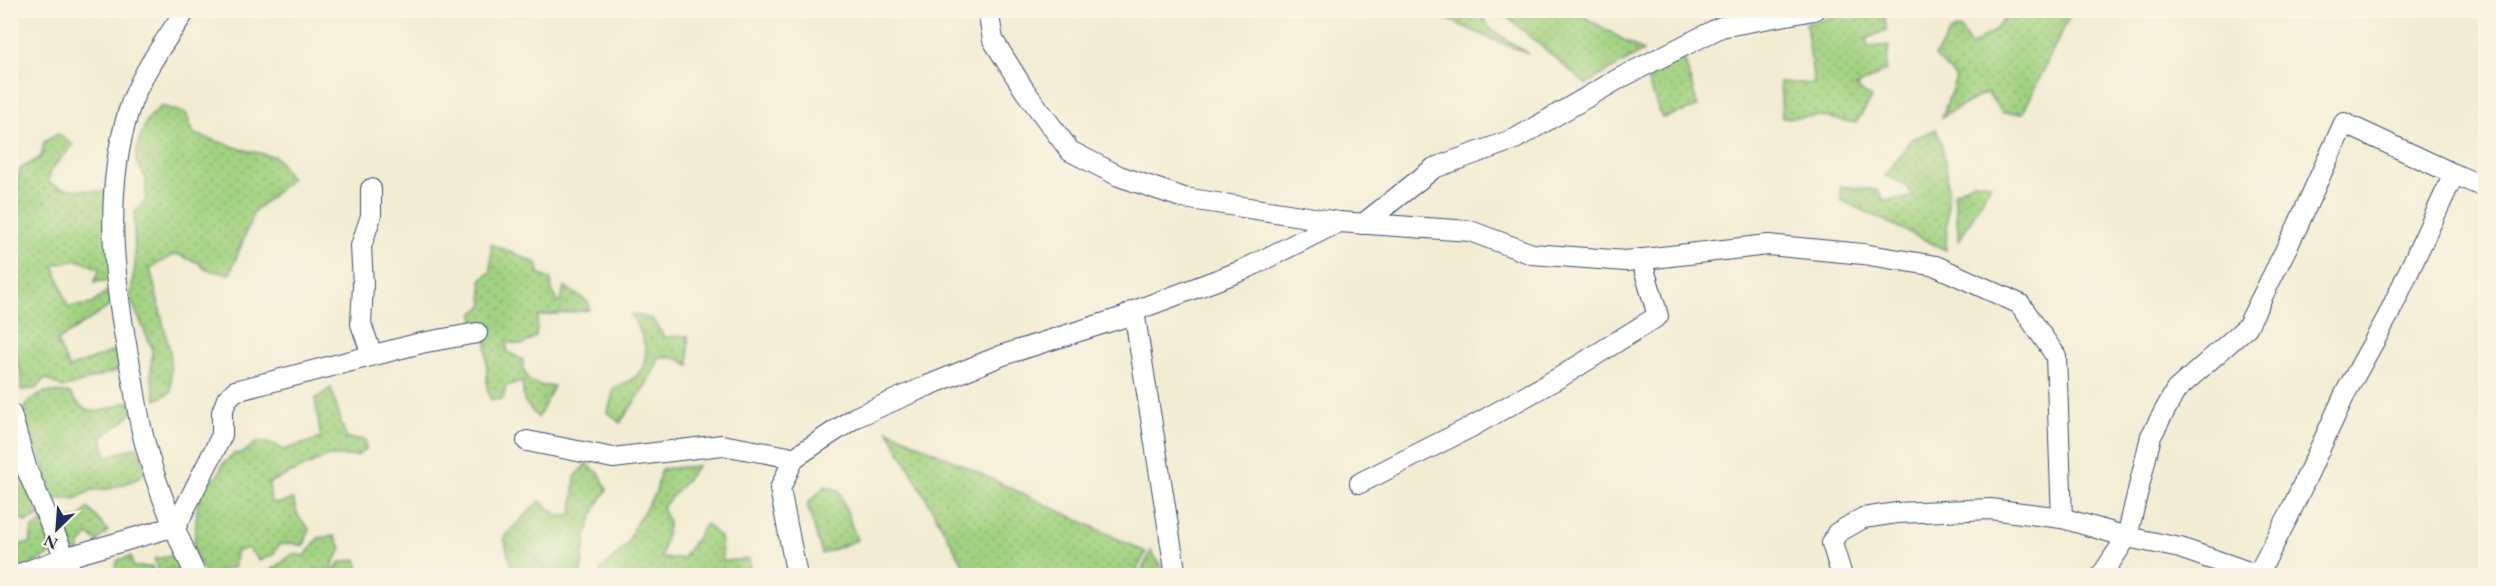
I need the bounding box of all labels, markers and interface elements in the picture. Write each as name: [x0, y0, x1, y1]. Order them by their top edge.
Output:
north arrow: [27, 499, 87, 559]
text: N: [41, 530, 61, 554]

